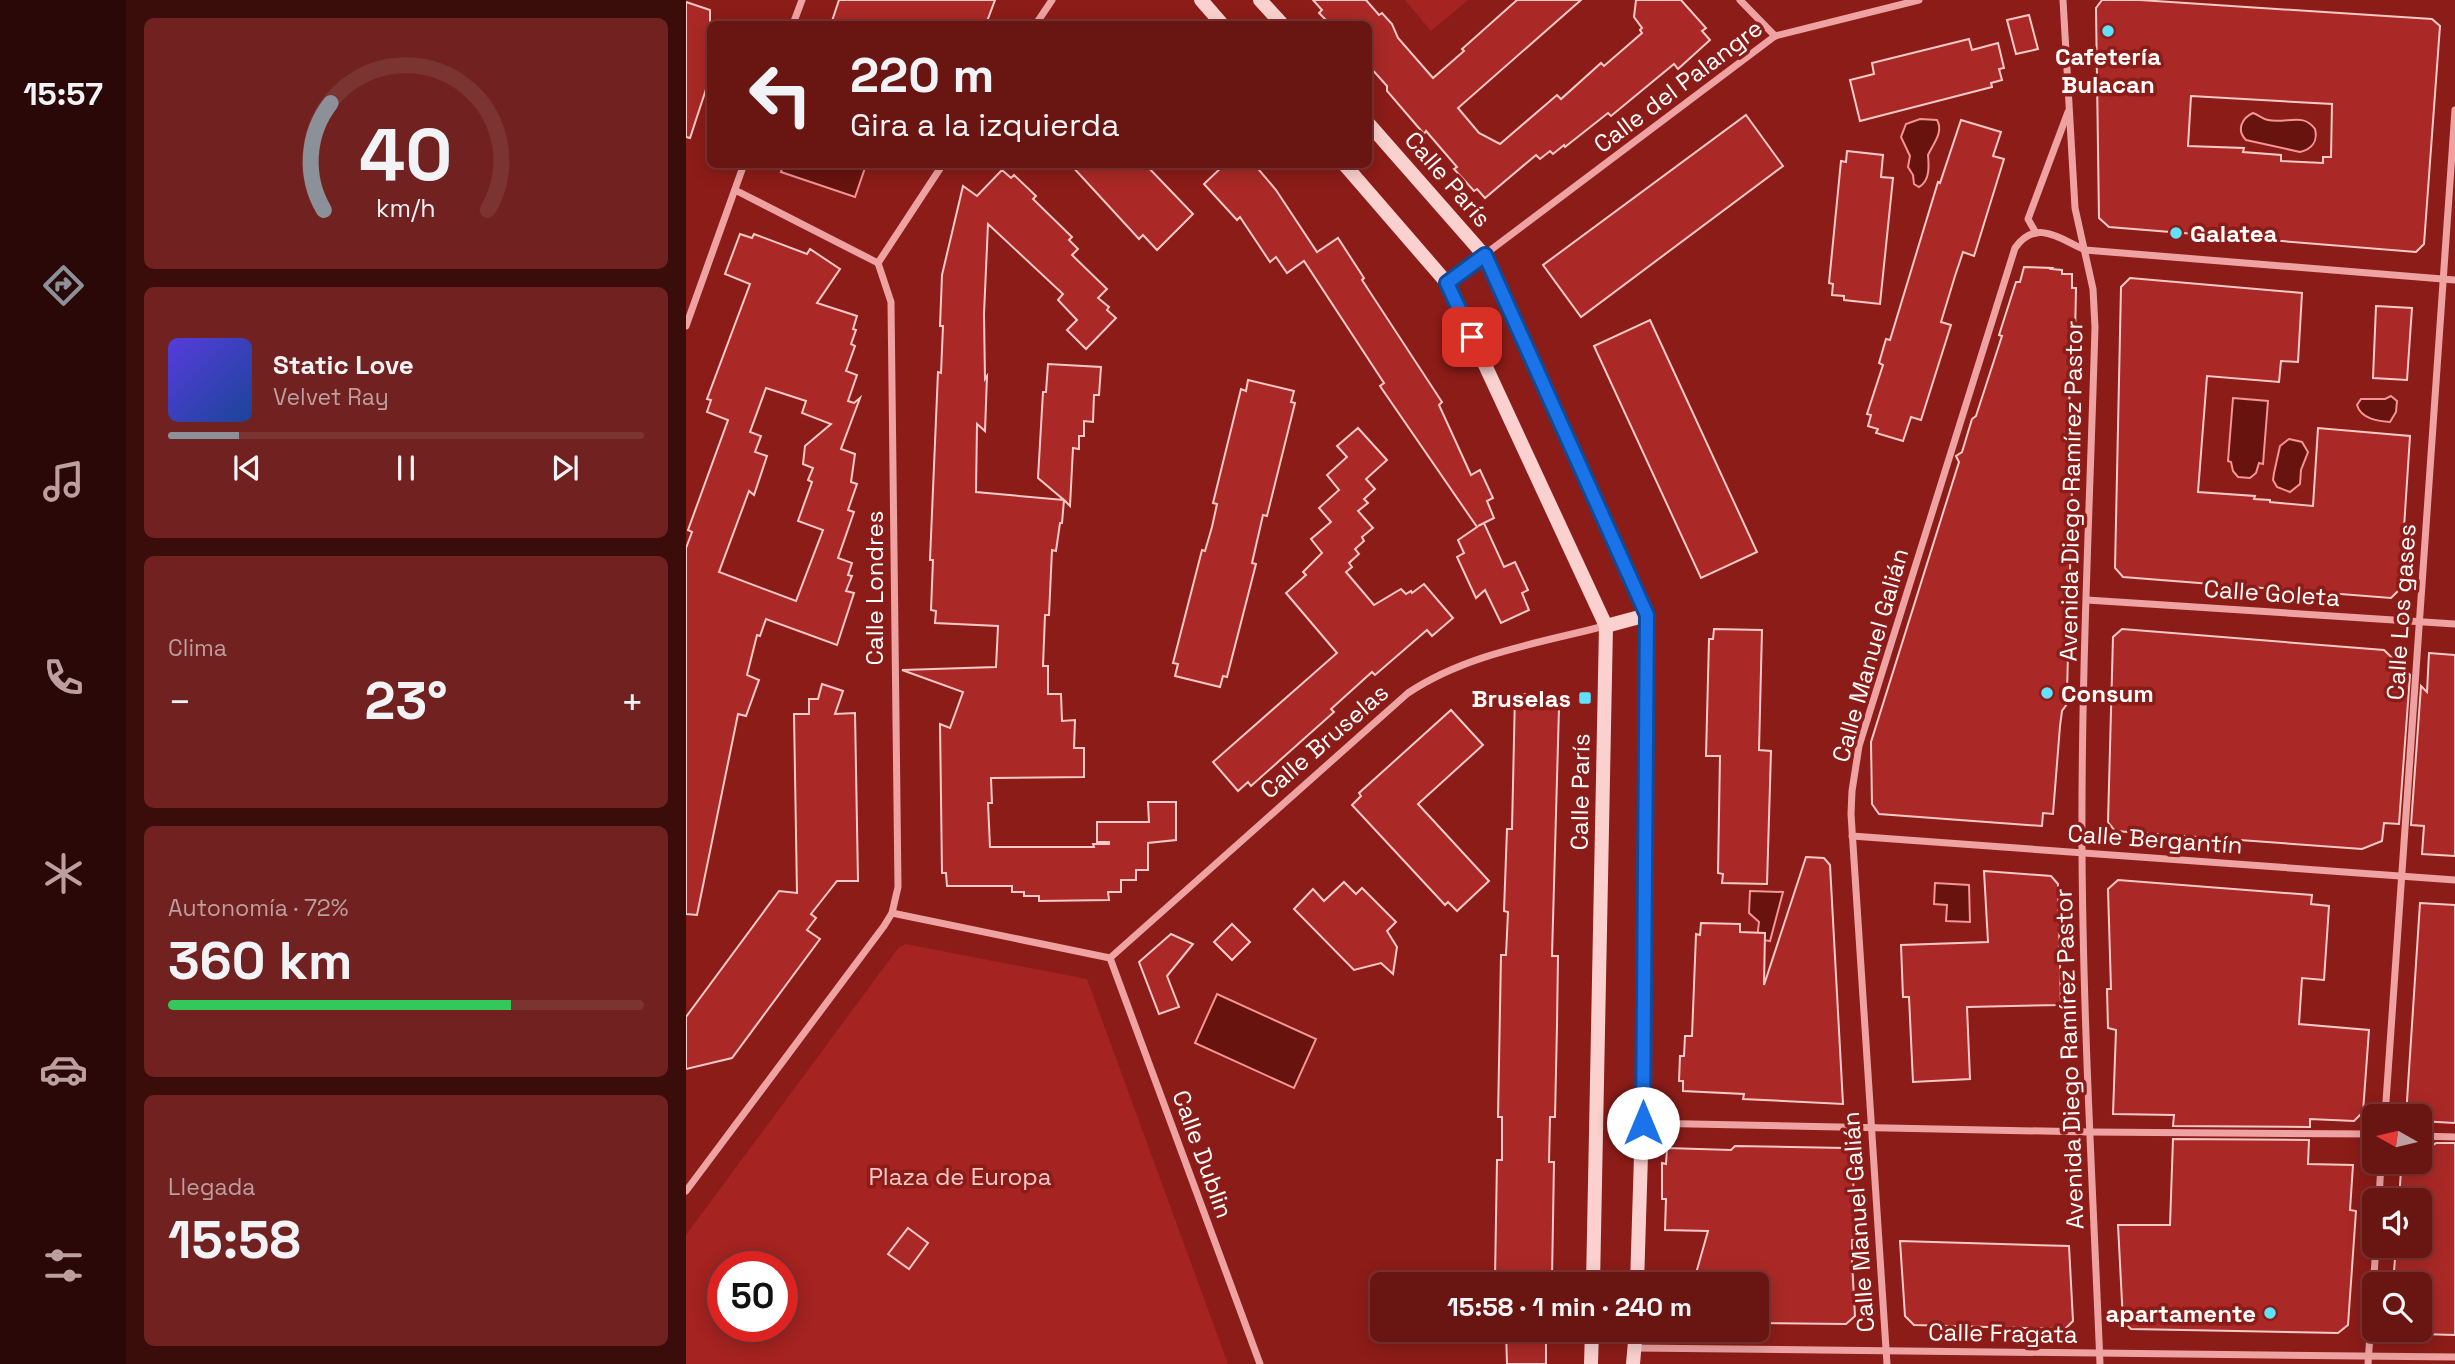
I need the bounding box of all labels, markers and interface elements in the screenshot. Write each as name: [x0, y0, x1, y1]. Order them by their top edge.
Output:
street label: Calle del Palangre: [1587, 12, 1769, 160]
marker: Cafetería Bulacan: [2100, 23, 2116, 39]
place label: Cafetería Bulacan: [2055, 41, 2161, 100]
text: 220 m: [850, 44, 994, 106]
icon: left: [735, 49, 826, 140]
text: 15:57: [23, 74, 103, 114]
text: Gira a la izquierda: [850, 105, 1120, 145]
text: 40: [359, 108, 453, 201]
street label: Calle París: [1398, 125, 1498, 233]
text: km/h: [376, 191, 436, 223]
place label: Galatea: [2190, 218, 2278, 249]
marker: Galatea: [2168, 225, 2184, 241]
icon: directions: [39, 261, 88, 310]
pin: [1442, 307, 1502, 367]
icon: arrive: [1453, 318, 1491, 356]
street label: Avenida Diego Ramírez Pastor: [2053, 320, 2089, 662]
text: Static Love: [273, 348, 414, 382]
text: Velvet Ray: [273, 382, 389, 412]
icon: previous: [228, 449, 266, 487]
icon: pause: [387, 449, 425, 487]
icon: next: [546, 449, 584, 487]
icon: music: [39, 457, 88, 506]
street label: Calle Londres: [859, 511, 890, 665]
street label: Calle Los gases: [2379, 523, 2423, 701]
street label: Calle Manuel Galián: [1825, 544, 1915, 766]
street label: Calle Goleta: [2203, 573, 2341, 613]
text: Clima: [168, 633, 227, 663]
icon: phone: [39, 653, 88, 702]
text: 23°: [365, 668, 448, 734]
street label: Calle Bruselas: [1253, 677, 1395, 805]
text: −: [168, 678, 192, 726]
text: +: [620, 678, 644, 726]
place label: Consum: [2061, 678, 2154, 709]
place label: Bruselas: [1472, 683, 1571, 714]
marker: Consum: [2039, 685, 2055, 701]
marker: Bruselas: [1577, 690, 1593, 706]
street label: Calle París: [1563, 733, 1597, 851]
street label: Calle Bergantín: [2067, 817, 2243, 861]
icon: climate: [39, 849, 88, 898]
street label: Avenida Diego Ramírez Pastor: [2048, 888, 2090, 1230]
text: Autonomía · 72%: [168, 893, 348, 923]
text: 360 km: [168, 928, 352, 994]
icon: car: [39, 1045, 88, 1094]
street label: Calle Dublin: [1166, 1086, 1240, 1222]
position arrow: [1606, 1086, 1680, 1160]
north arrow: [2362, 1104, 2432, 1174]
map controls: [2362, 1104, 2432, 1342]
street label: Calle Manuel Galián: [1835, 1111, 1881, 1333]
park label: Plaza de Europa: [868, 1161, 1052, 1192]
text: Llegada: [168, 1172, 256, 1202]
button: sound: [2362, 1188, 2432, 1258]
text: 15:58: [168, 1207, 301, 1273]
icon: filters: [39, 1241, 88, 1290]
speed limit sign: 50: [707, 1251, 798, 1342]
button: search: [2362, 1272, 2432, 1342]
text: 15:58 · 1 min · 240 m: [1447, 1290, 1692, 1324]
place label: apartamente: [2105, 1298, 2256, 1329]
marker: apartamente: [2262, 1305, 2278, 1321]
street label: Calle Fragata: [1928, 1316, 2078, 1350]

